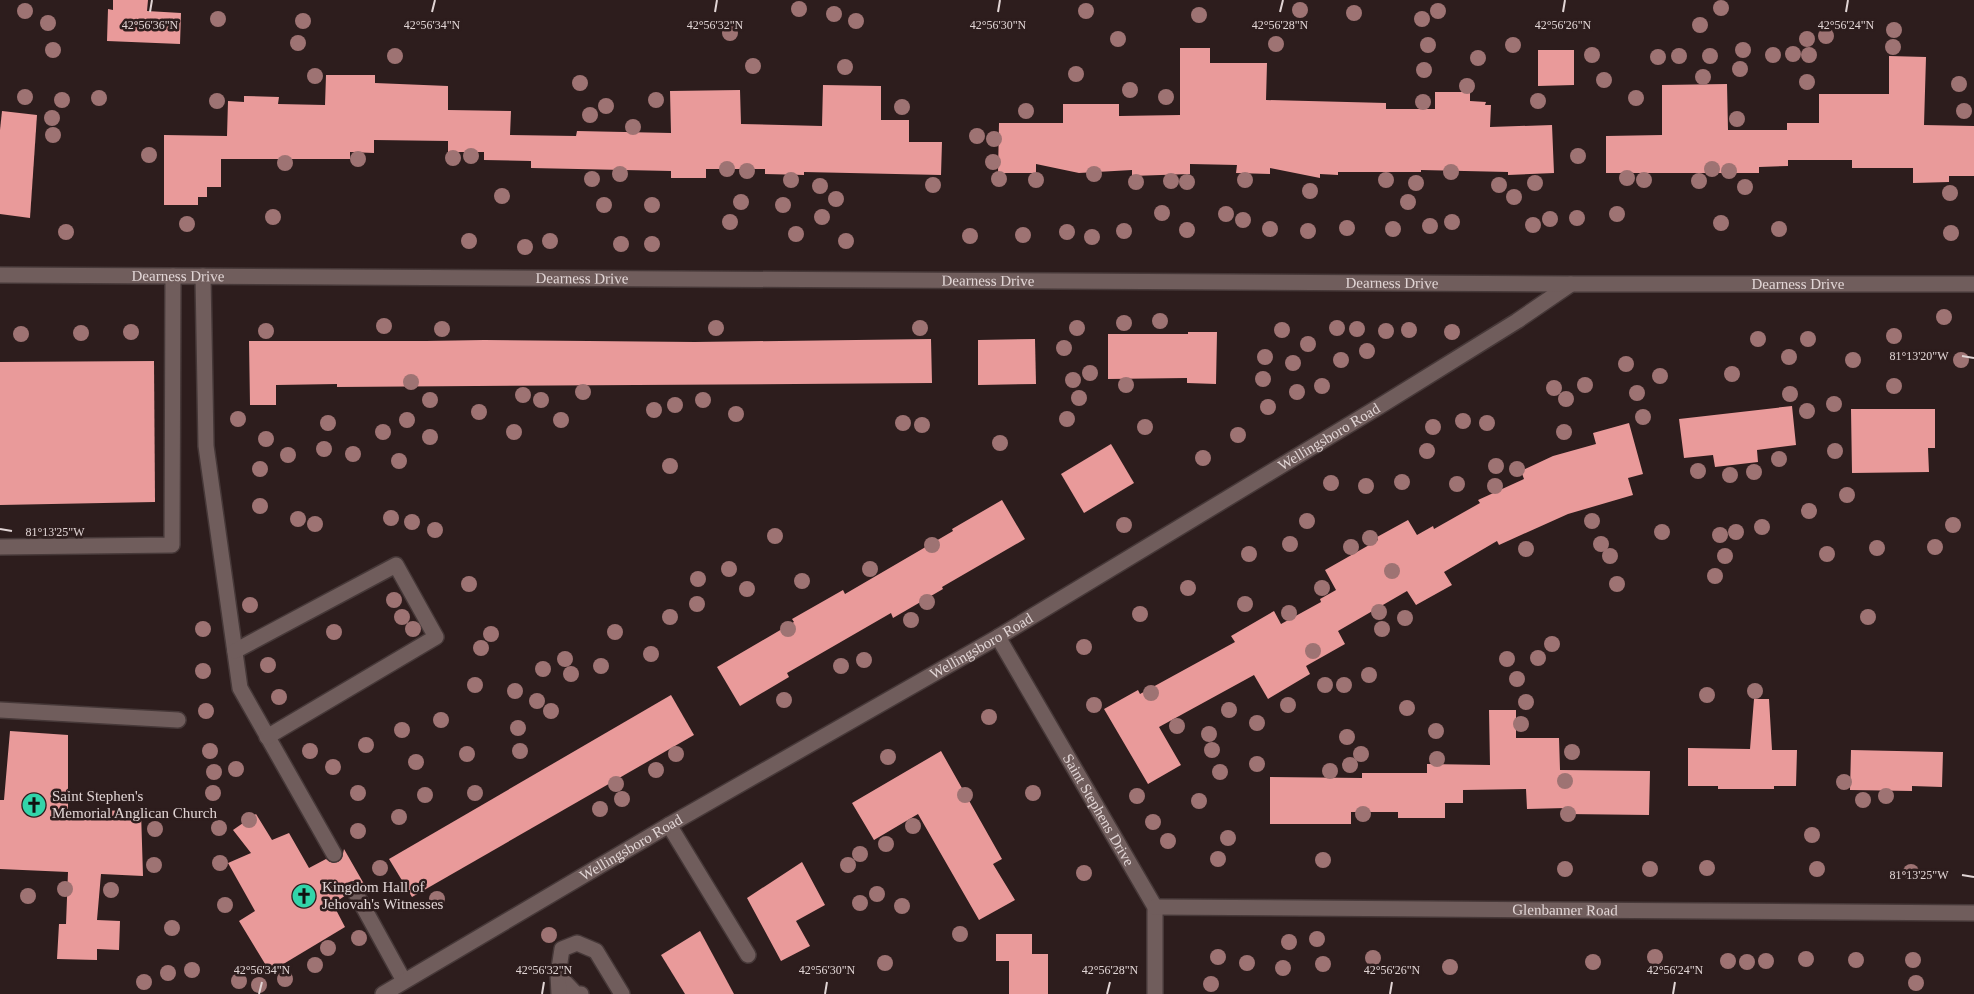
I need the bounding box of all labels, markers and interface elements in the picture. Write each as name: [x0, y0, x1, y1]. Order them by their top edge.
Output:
text: 42°56'36"N: [122, 18, 179, 32]
text: 42°56'34"N: [404, 18, 461, 32]
text: 42°56'32"N: [687, 18, 744, 32]
text: 42°56'30"N: [970, 18, 1027, 32]
text: 42°56'28"N: [1252, 18, 1309, 32]
text: 42°56'26"N: [1535, 18, 1592, 32]
text: 42°56'24"N: [1818, 18, 1875, 32]
street label: Dearness Drive: [131, 268, 225, 284]
street label: Dearness Drive: [535, 270, 629, 287]
street label: Dearness Drive: [941, 272, 1035, 289]
street label: Dearness Drive: [1345, 275, 1439, 291]
street label: Dearness Drive: [1751, 276, 1845, 292]
text: 81°13'20"W: [1889, 349, 1949, 363]
street label: Wellingsboro Road: [1275, 400, 1383, 474]
text: 81°13'25"W: [25, 525, 85, 539]
street label: Wellingsboro Road: [927, 610, 1036, 682]
street label: Saint Stephens Drive: [1060, 751, 1137, 869]
place label: Saint Stephen's Memorial Anglican Church: [52, 788, 217, 821]
church icon: Saint Stephen's Memorial Anglican Church: [21, 792, 47, 818]
street label: Wellingsboro Road: [577, 811, 685, 884]
text: 81°13'25"W: [1889, 868, 1949, 882]
place label: Kingdom Hall of Jehovah's Witnesses: [322, 879, 444, 912]
church icon: Kingdom Hall of Jehovah's Witnesses: [291, 883, 317, 909]
street label: Glenbanner Road: [1512, 902, 1618, 918]
text: 42°56'34"N: [234, 963, 291, 977]
text: 42°56'32"N: [516, 963, 573, 977]
text: 42°56'30"N: [799, 963, 856, 977]
text: 42°56'28"N: [1082, 963, 1139, 977]
text: 42°56'26"N: [1364, 963, 1421, 977]
text: 42°56'24"N: [1647, 963, 1704, 977]

